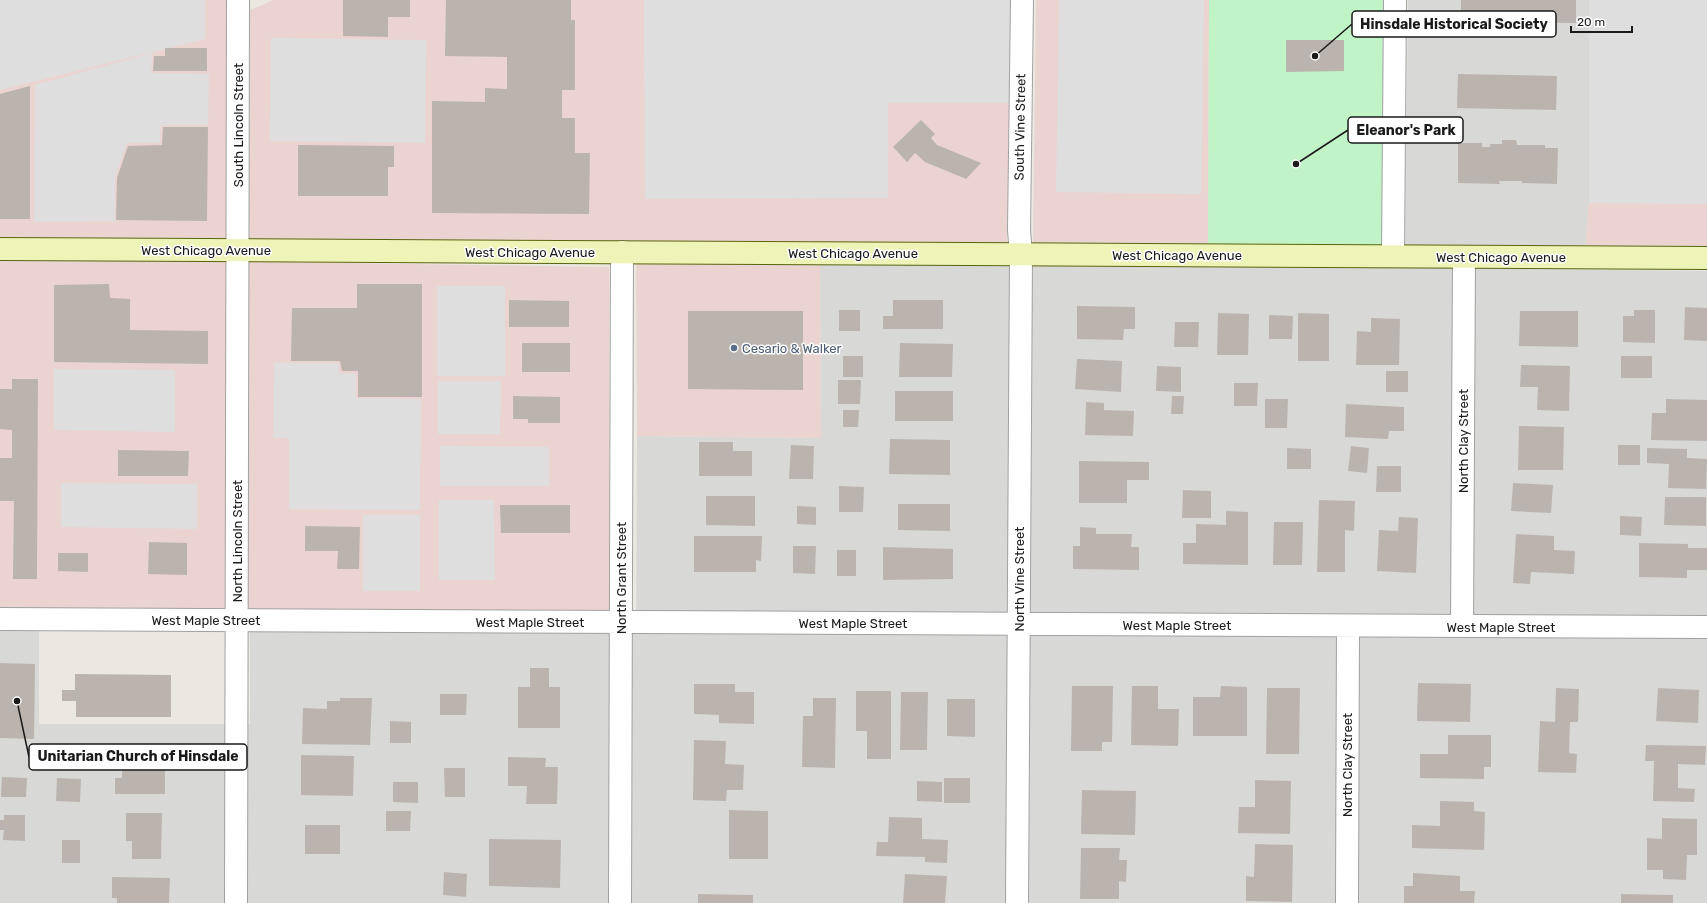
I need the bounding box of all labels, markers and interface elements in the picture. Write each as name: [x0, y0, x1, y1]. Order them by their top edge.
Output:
scale bar: [1571, 8, 1632, 34]
callout: Hinsdale Historical Society: [1352, 11, 1556, 37]
text: 20 m: [1577, 15, 1605, 29]
text: Hinsdale Historical Society: [1360, 16, 1549, 33]
street label: South Lincoln Street: [231, 63, 246, 187]
street label: South Vine Street: [1012, 73, 1028, 181]
callout: Eleanor's Park: [1348, 117, 1463, 143]
text: Eleanor's Park: [1356, 122, 1457, 139]
street label: West Chicago Avenue: [141, 243, 271, 259]
street label: West Chicago Avenue: [465, 245, 595, 261]
street label: West Chicago Avenue: [788, 246, 918, 262]
street label: West Chicago Avenue: [1112, 248, 1242, 264]
street label: West Chicago Avenue: [1436, 250, 1566, 266]
place label: Cesario & Walker: [742, 341, 842, 356]
marker: Cesario & Walker: [729, 343, 739, 353]
street label: North Clay Street: [1456, 389, 1471, 493]
street label: North Lincoln Street: [230, 480, 245, 602]
street label: North Grant Street: [614, 522, 629, 634]
street label: North Vine Street: [1012, 527, 1027, 631]
street label: West Maple Street: [152, 613, 260, 628]
street label: West Maple Street: [476, 615, 584, 630]
street label: West Maple Street: [799, 616, 907, 631]
street label: West Maple Street: [1123, 618, 1231, 633]
street label: West Maple Street: [1447, 620, 1555, 635]
street label: North Clay Street: [1340, 713, 1355, 817]
callout: Unitarian Church of Hinsdale: [29, 744, 247, 770]
text: Unitarian Church of Hinsdale: [37, 748, 239, 765]

